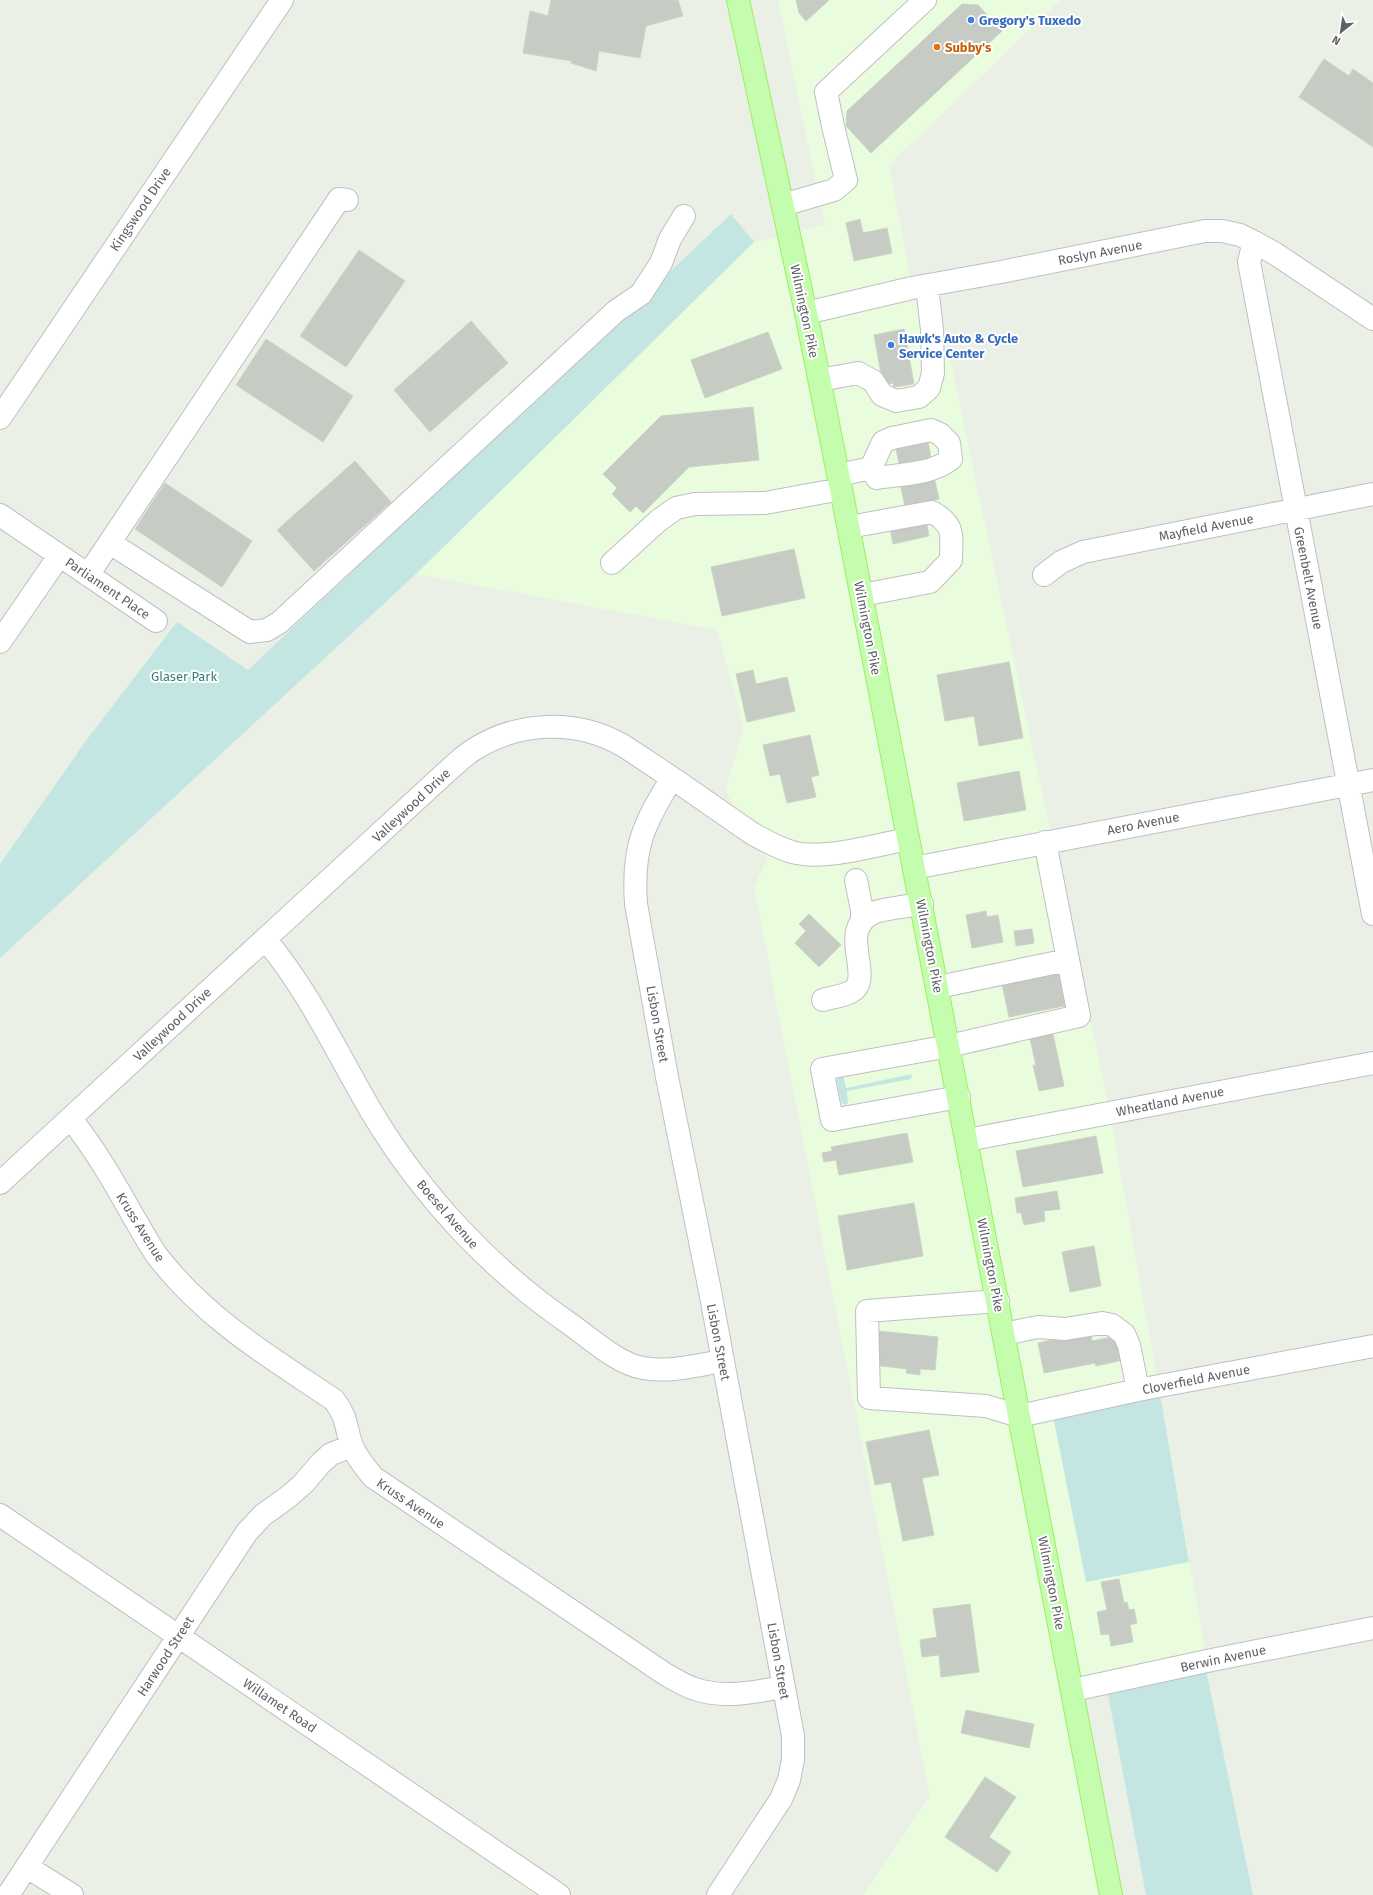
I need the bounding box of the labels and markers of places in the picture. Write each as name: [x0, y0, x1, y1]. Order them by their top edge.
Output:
place label: Gregory's Tuxedo: [979, 13, 1082, 28]
marker: Gregory's Tuxedo: [966, 15, 976, 25]
place label: Subby's: [945, 40, 992, 55]
marker: Subby's: [932, 42, 942, 52]
place label: Hawk's Auto & Cycle Service Center: [899, 331, 1018, 361]
marker: Hawk's Auto & Cycle Service Center: [886, 340, 896, 350]

